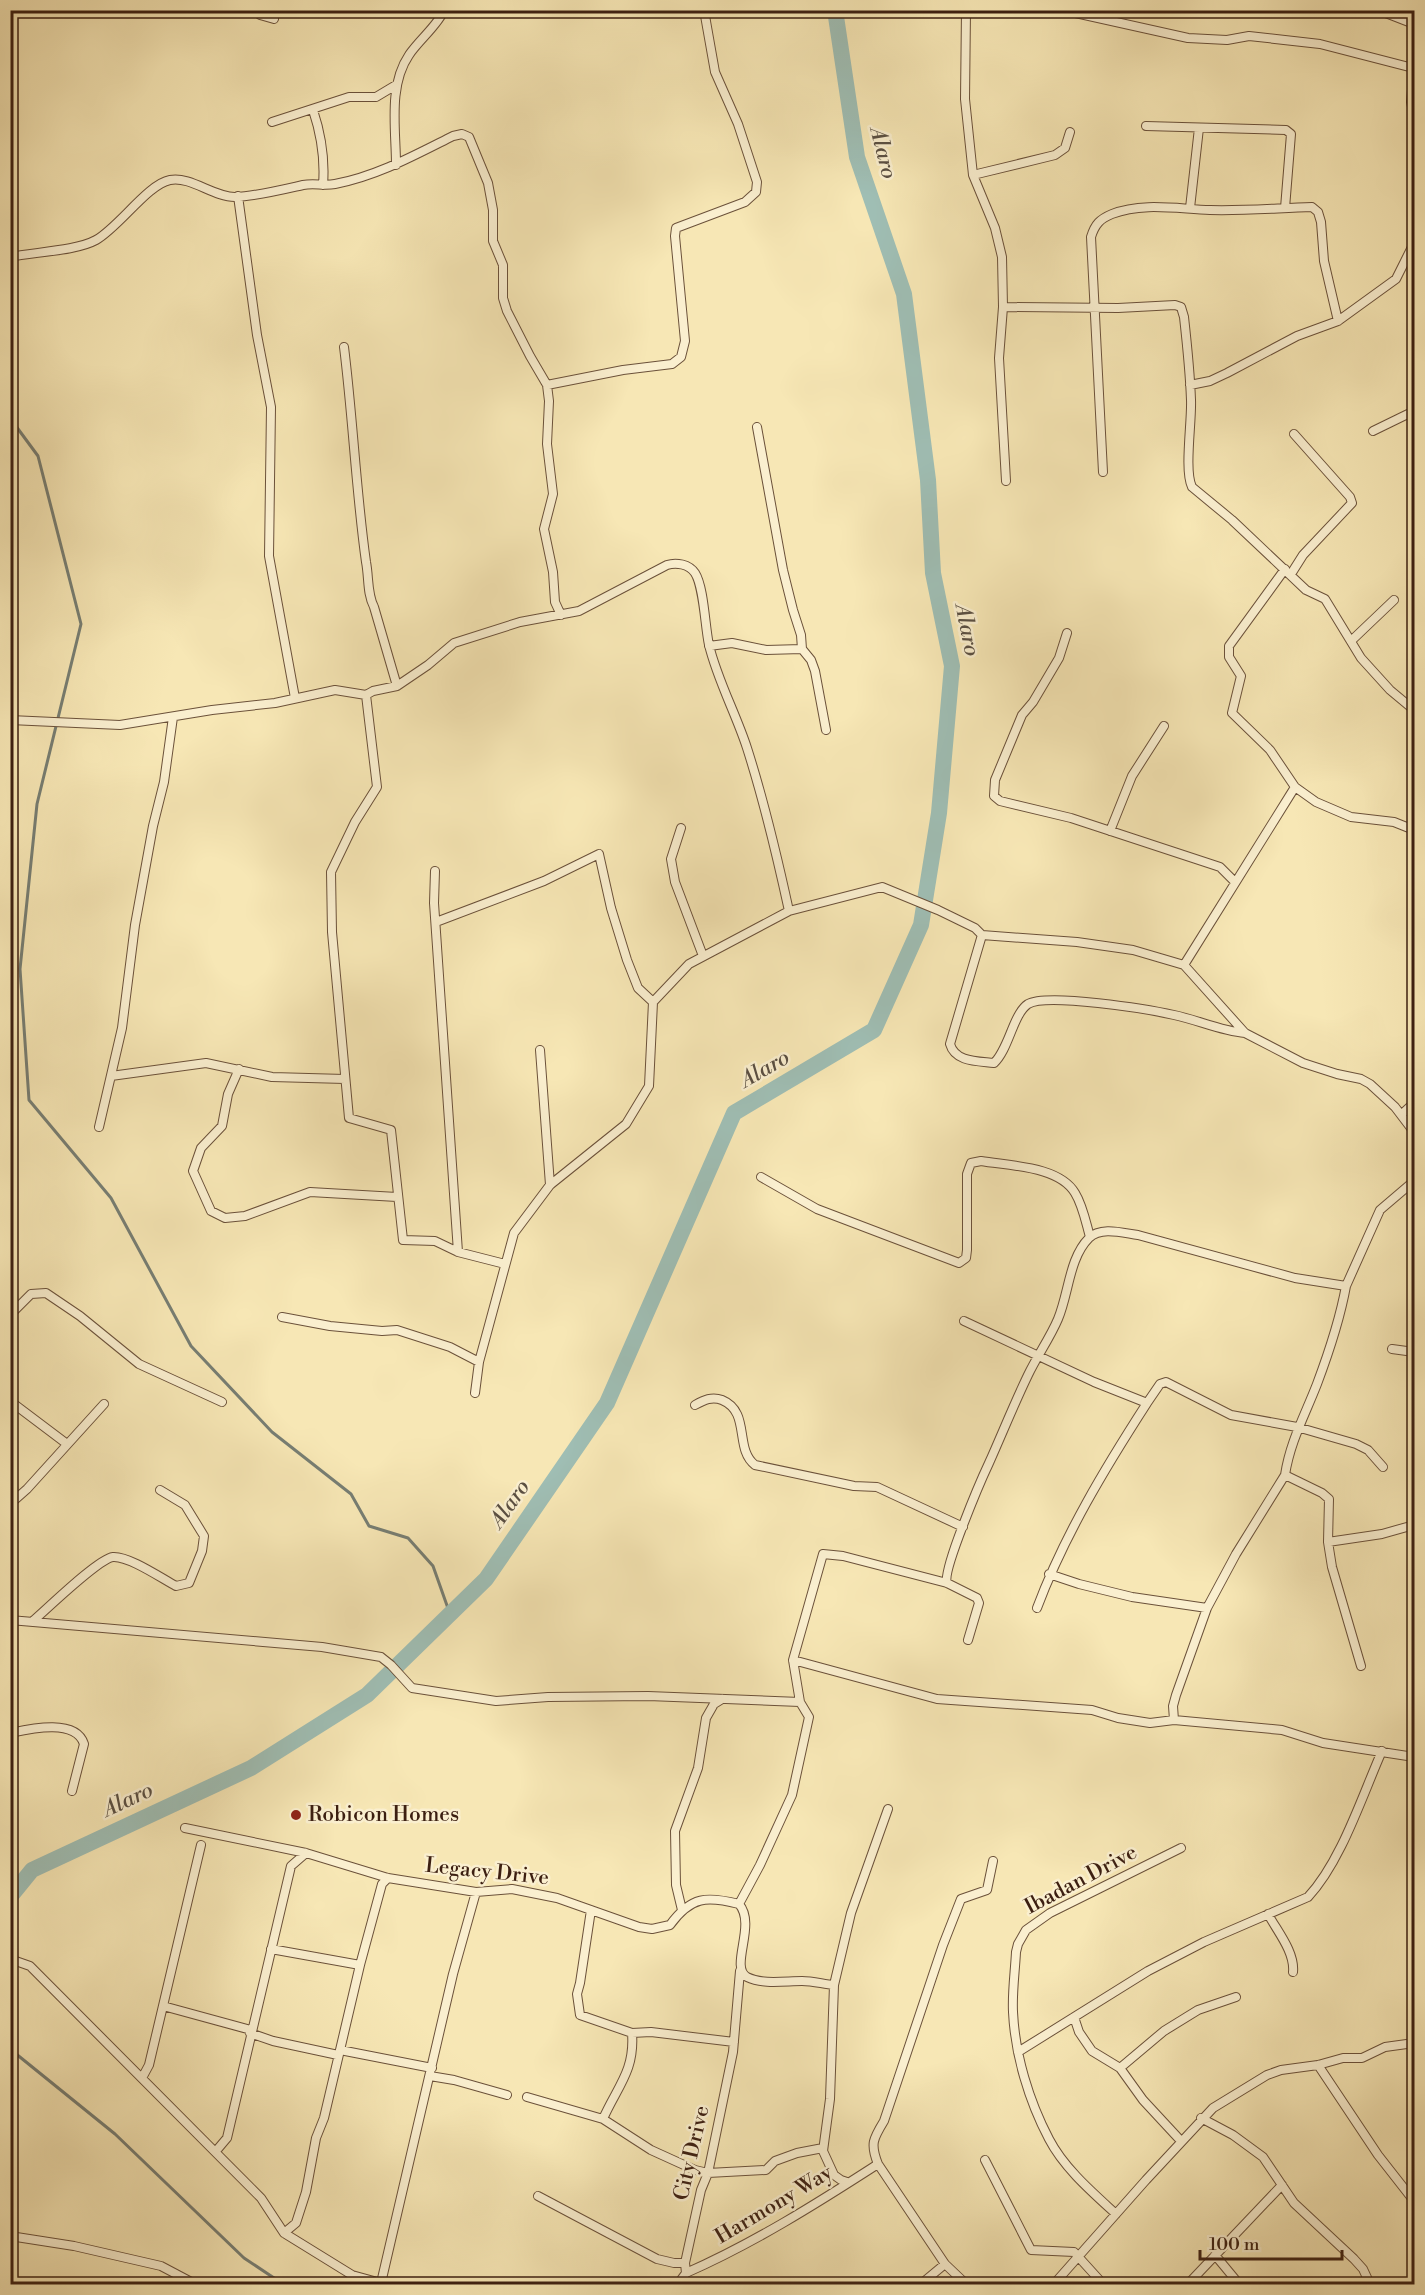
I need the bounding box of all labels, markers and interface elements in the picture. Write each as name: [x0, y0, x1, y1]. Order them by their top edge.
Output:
water label: Alaro: [863, 122, 902, 182]
water label: Alaro: [948, 600, 985, 658]
water label: Alaro: [734, 1044, 794, 1095]
water label: Alaro: [483, 1475, 536, 1535]
water label: Alaro: [97, 1777, 157, 1824]
place label: Robicon Homes: [308, 1802, 459, 1828]
marker: Robicon Homes: [289, 1808, 303, 1822]
street label: Ibadan Drive: [1020, 1840, 1142, 1920]
street label: Legacy Drive: [424, 1853, 550, 1891]
street label: City Drive: [668, 2103, 716, 2203]
street label: Harmony Way: [711, 2159, 838, 2250]
scale bar: [1200, 2223, 1342, 2261]
text: 100 m: [1209, 2233, 1260, 2256]

